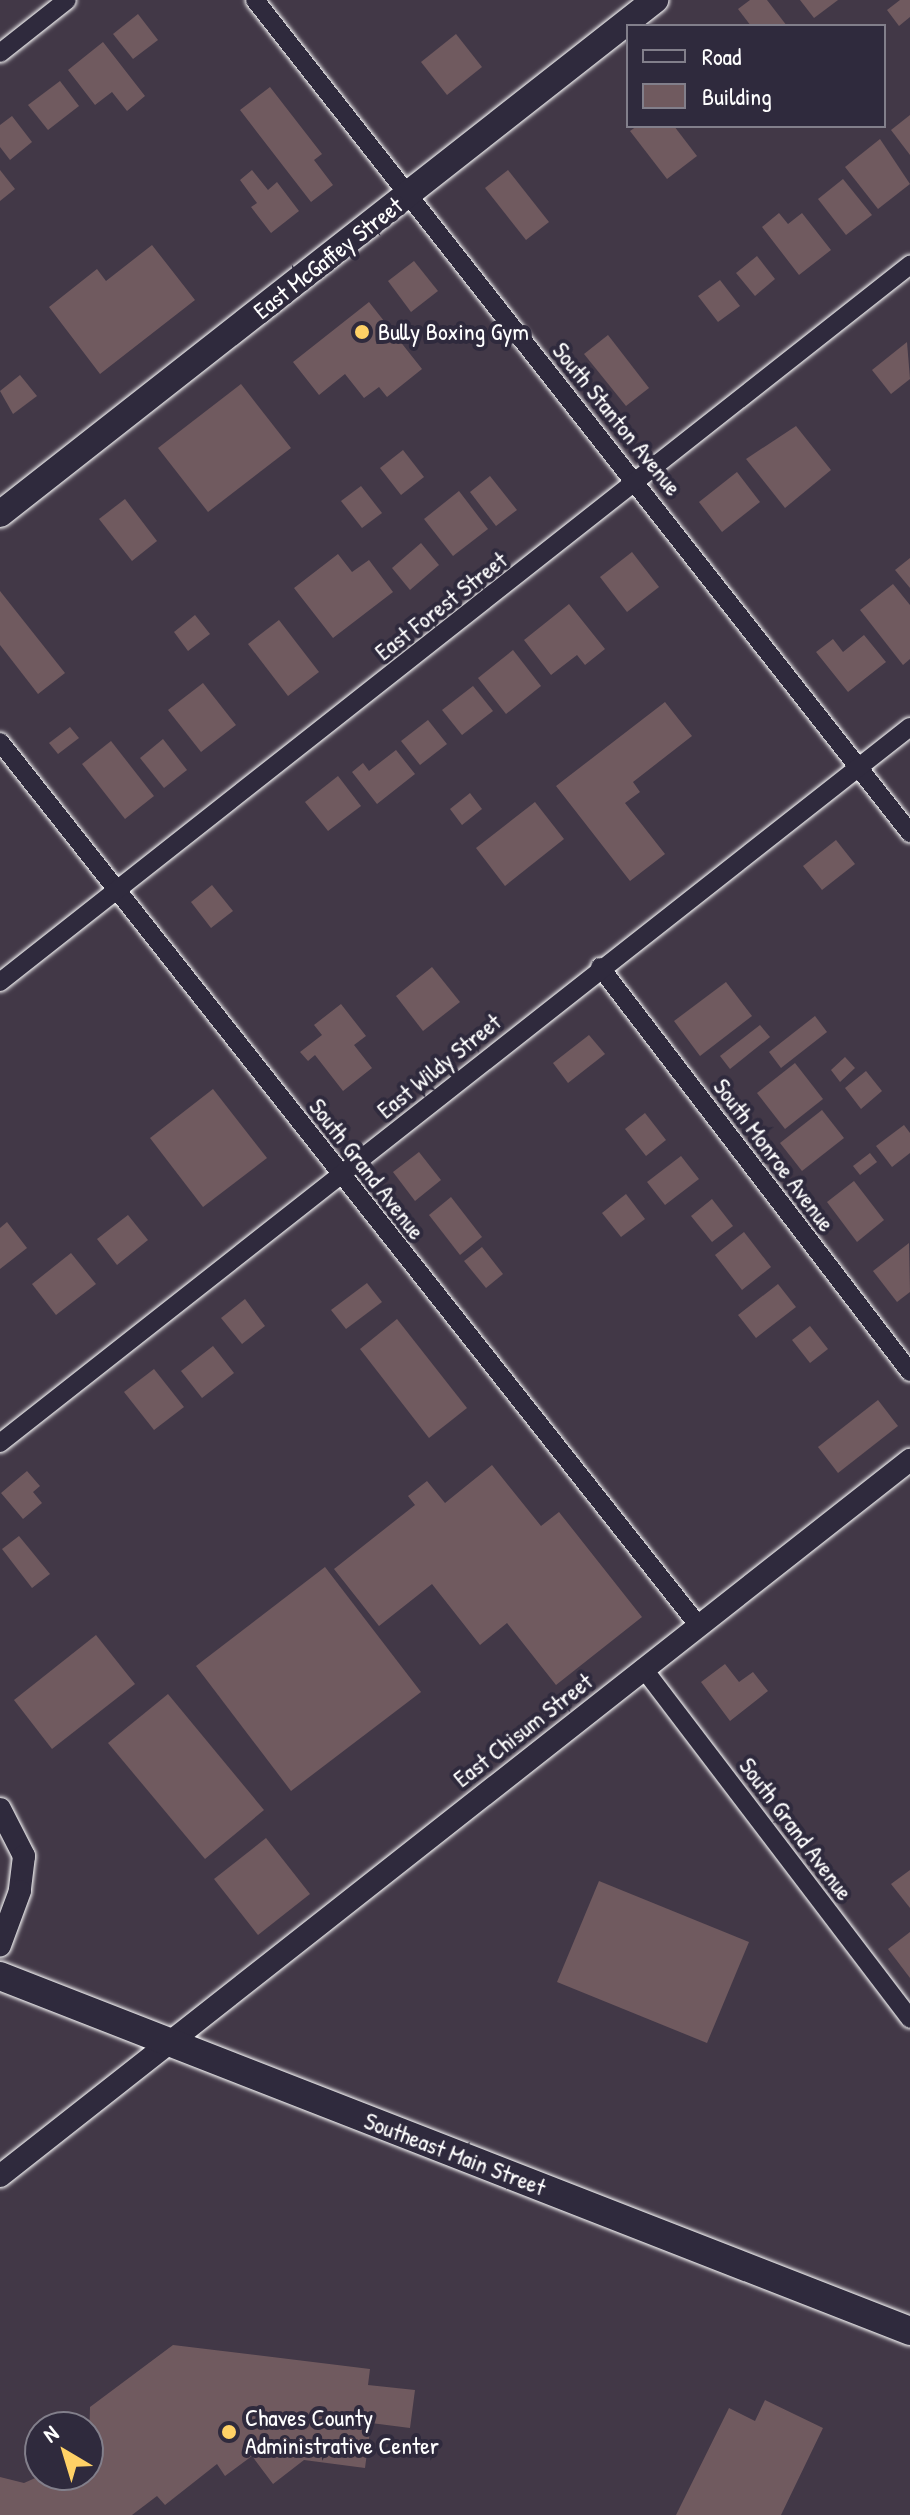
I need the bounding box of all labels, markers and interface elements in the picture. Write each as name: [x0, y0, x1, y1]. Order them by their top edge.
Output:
legend: [626, 24, 886, 128]
text: Road: [702, 40, 741, 72]
text: Building: [702, 80, 772, 112]
street label: East McGaffey Street: [248, 191, 408, 325]
place label: Bully Boxing Gym: [378, 318, 529, 346]
marker: Bully Boxing Gym: [353, 323, 371, 341]
street label: South Stanton Avenue: [546, 337, 688, 501]
street label: East Forest Street: [369, 546, 513, 666]
street label: East Wildy Street: [371, 1007, 507, 1125]
street label: South Monroe Avenue: [707, 1073, 841, 1237]
street label: South Grand Avenue: [303, 1093, 431, 1245]
street label: East Chisum Street: [448, 1667, 598, 1793]
street label: South Grand Avenue: [733, 1752, 859, 1906]
street label: Southeast Main Street: [360, 2106, 550, 2202]
place label: Chaves County Administrative Center: [245, 2404, 439, 2460]
north arrow: [24, 2411, 104, 2491]
text: N: [37, 2418, 64, 2449]
marker: Chaves County Administrative Center: [220, 2423, 238, 2441]

